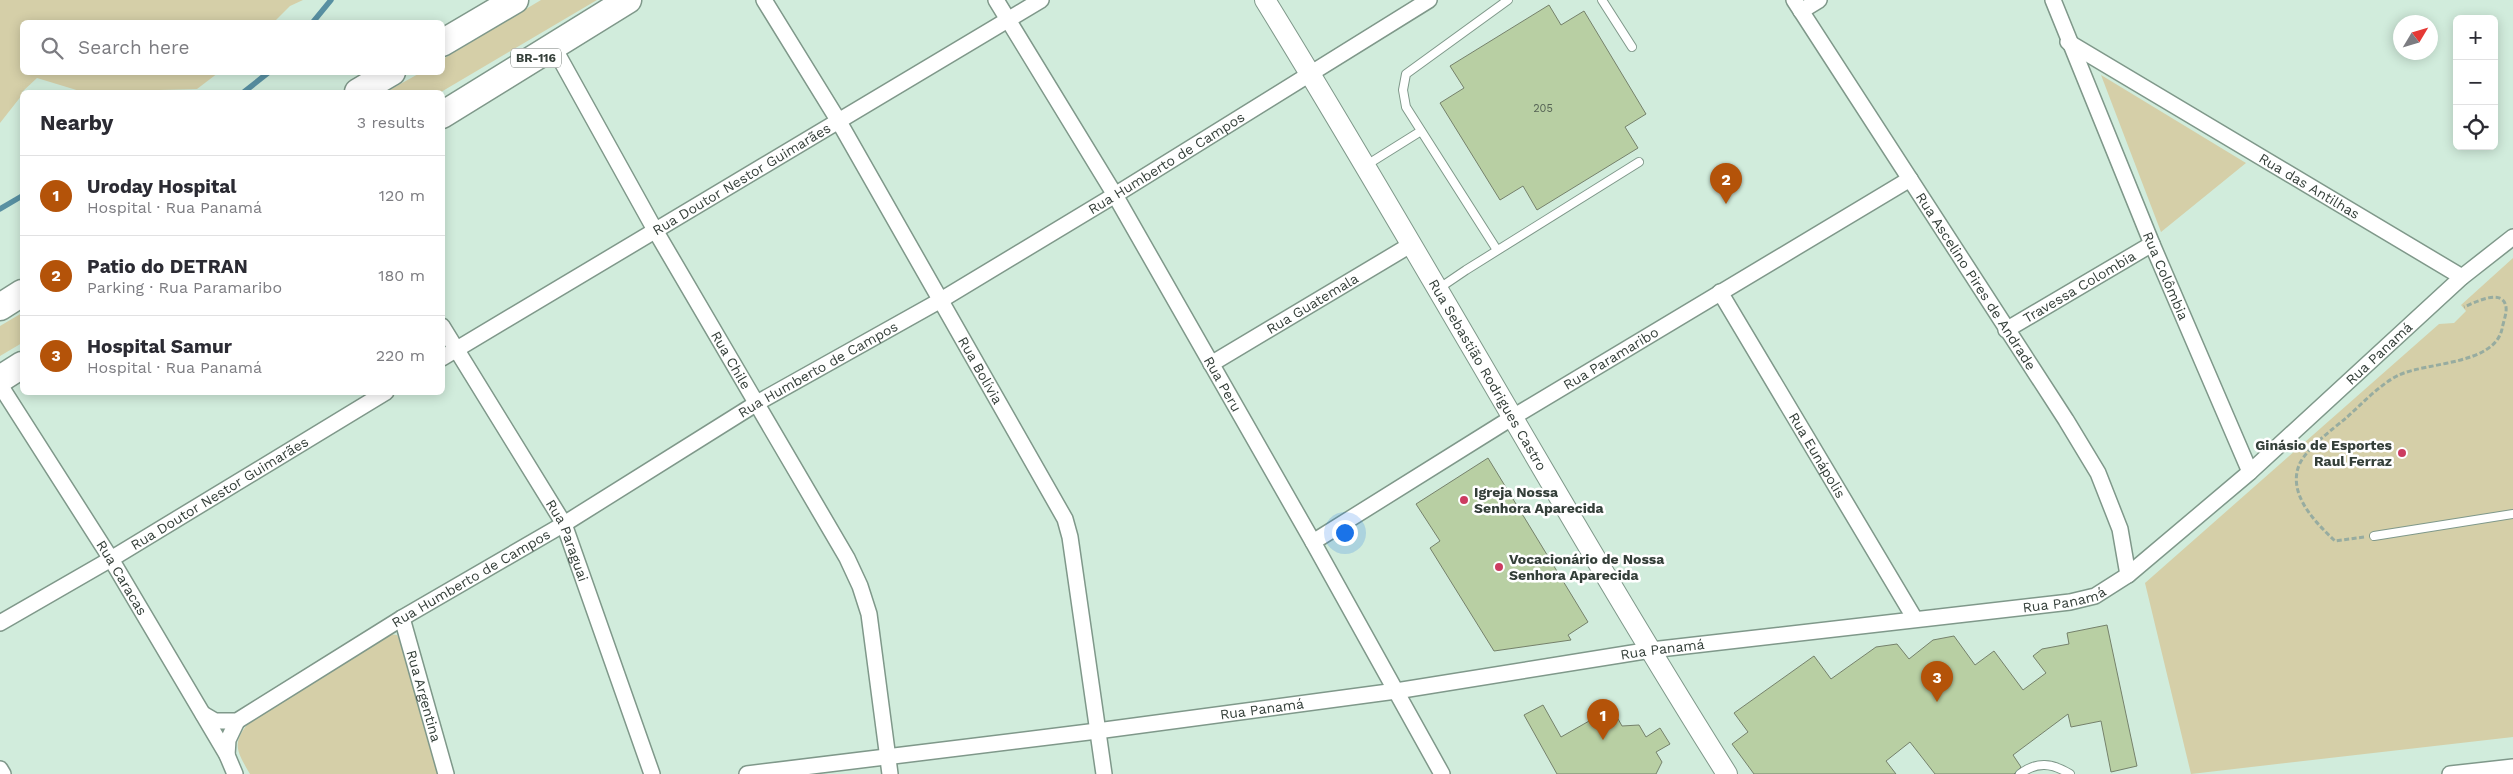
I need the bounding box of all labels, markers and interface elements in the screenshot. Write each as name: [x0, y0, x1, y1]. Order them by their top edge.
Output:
north arrow: [2393, 15, 2438, 60]
map controls: [2453, 15, 2498, 150]
button: +: [2453, 15, 2498, 60]
search box: [20, 20, 445, 75]
icon: search: [38, 34, 66, 62]
text: Search here: [78, 36, 189, 59]
road number: BR-116: [511, 48, 561, 68]
button: −: [2453, 60, 2498, 105]
house number: 205: [1533, 102, 1553, 115]
button: locate: [2453, 105, 2498, 150]
street label: Rua Humberto de Campos: [1085, 109, 1247, 217]
text: Nearby: [40, 110, 113, 135]
text: 3 results: [357, 113, 425, 132]
street label: Rua Doutor Nestor Guimarães: [650, 120, 834, 238]
street label: Rua das Antilhas: [2256, 150, 2362, 222]
pin: 2: [1710, 163, 1742, 204]
text: Uroday Hospital: [87, 175, 237, 198]
text: 1: [53, 186, 59, 205]
text: 120 m: [379, 186, 425, 205]
street label: Rua Ascelino Pires de Andrade: [1913, 189, 2039, 373]
text: Hospital · Rua Panamá: [87, 198, 262, 217]
street label: Rua Colômbia: [2140, 229, 2192, 323]
street label: Travessa Colombia: [2020, 248, 2138, 326]
text: Patio do DETRAN: [87, 255, 248, 278]
text: 2: [51, 266, 61, 285]
text: 180 m: [378, 266, 425, 285]
street label: Rua Guatemala: [1264, 270, 1361, 337]
street label: Rua Sebastião Rodrigues Castro: [1426, 276, 1550, 473]
text: Parking · Rua Paramaribo: [87, 278, 282, 297]
street label: Rua Humberto de Campos: [735, 318, 900, 421]
street label: Rua Panamá: [2342, 319, 2416, 388]
street label: Rua Paramaribo: [1560, 324, 1661, 393]
street label: Rua Chile: [708, 328, 754, 392]
street label: Rua Bolívia: [955, 334, 1006, 407]
text: Hospital Samur: [87, 335, 232, 358]
text: 3: [51, 346, 61, 365]
text: 220 m: [376, 346, 425, 365]
street label: Rua Peru: [1201, 353, 1245, 414]
text: Hospital · Rua Panamá: [87, 358, 262, 377]
street label: Rua Eunápolis: [1786, 410, 1849, 501]
street label: Rua Doutor Nestor Guimarães: [128, 433, 311, 553]
place label: Ginásio de Esportes Raul Ferraz: [2255, 437, 2393, 469]
marker: Ginásio de Esportes Raul Ferraz: [2396, 447, 2408, 459]
place label: Igreja Nossa Senhora Aparecida: [1474, 484, 1605, 516]
marker: Igreja Nossa Senhora Aparecida: [1458, 494, 1470, 506]
street label: Rua Paraguai: [543, 496, 592, 584]
your location: [1332, 520, 1358, 546]
street label: Rua Humberto de Campos: [389, 526, 553, 630]
street label: Rua Caracas: [93, 537, 150, 618]
place label: Vocacionário de Nossa Senhora Aparecida: [1509, 551, 1665, 583]
marker: Vocacionário de Nossa Senhora Aparecida: [1493, 561, 1505, 573]
street label: Rua Panamá: [2022, 583, 2109, 615]
street label: Rua Panamá: [1619, 636, 1705, 663]
street label: Rua Argentina: [403, 648, 445, 744]
pin: 3: [1921, 661, 1953, 702]
street label: Rua Panamá: [1219, 695, 1305, 722]
pin: 1: [1587, 699, 1619, 740]

